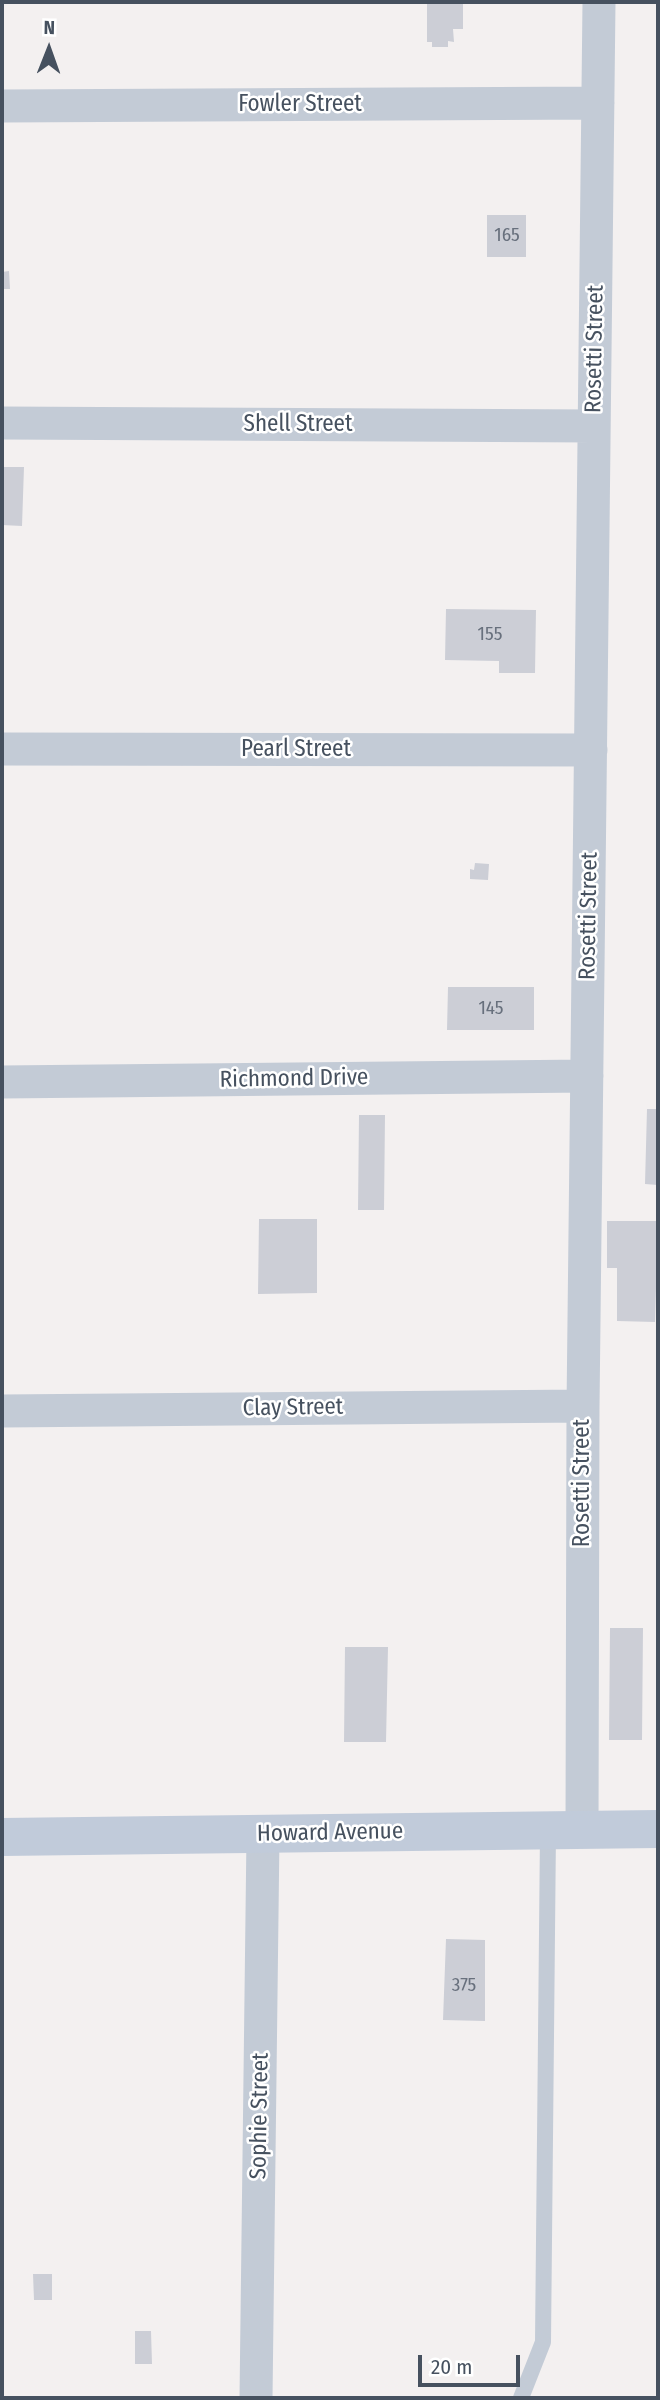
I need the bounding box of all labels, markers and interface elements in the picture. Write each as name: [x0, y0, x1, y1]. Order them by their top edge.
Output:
north arrow: [14, 14, 84, 84]
text: N: [43, 16, 55, 39]
street label: Fowler Street: [238, 91, 362, 119]
house number: 165: [494, 225, 520, 247]
street label: Rosetti Street: [580, 285, 610, 413]
street label: Shell Street: [244, 411, 352, 439]
house number: 155: [478, 624, 502, 646]
street label: Pearl Street: [241, 736, 351, 764]
street label: Rosetti Street: [574, 852, 604, 980]
house number: 145: [478, 998, 504, 1020]
street label: Richmond Drive: [219, 1064, 369, 1094]
street label: Clay Street: [242, 1393, 344, 1423]
street label: Rosetti Street: [569, 1419, 597, 1547]
street label: Howard Avenue: [257, 1818, 403, 1848]
house number: 375: [452, 1975, 476, 1997]
street label: Sophie Street: [245, 2052, 275, 2180]
scale bar: [422, 2340, 524, 2384]
text: 20 m: [431, 2354, 472, 2380]

